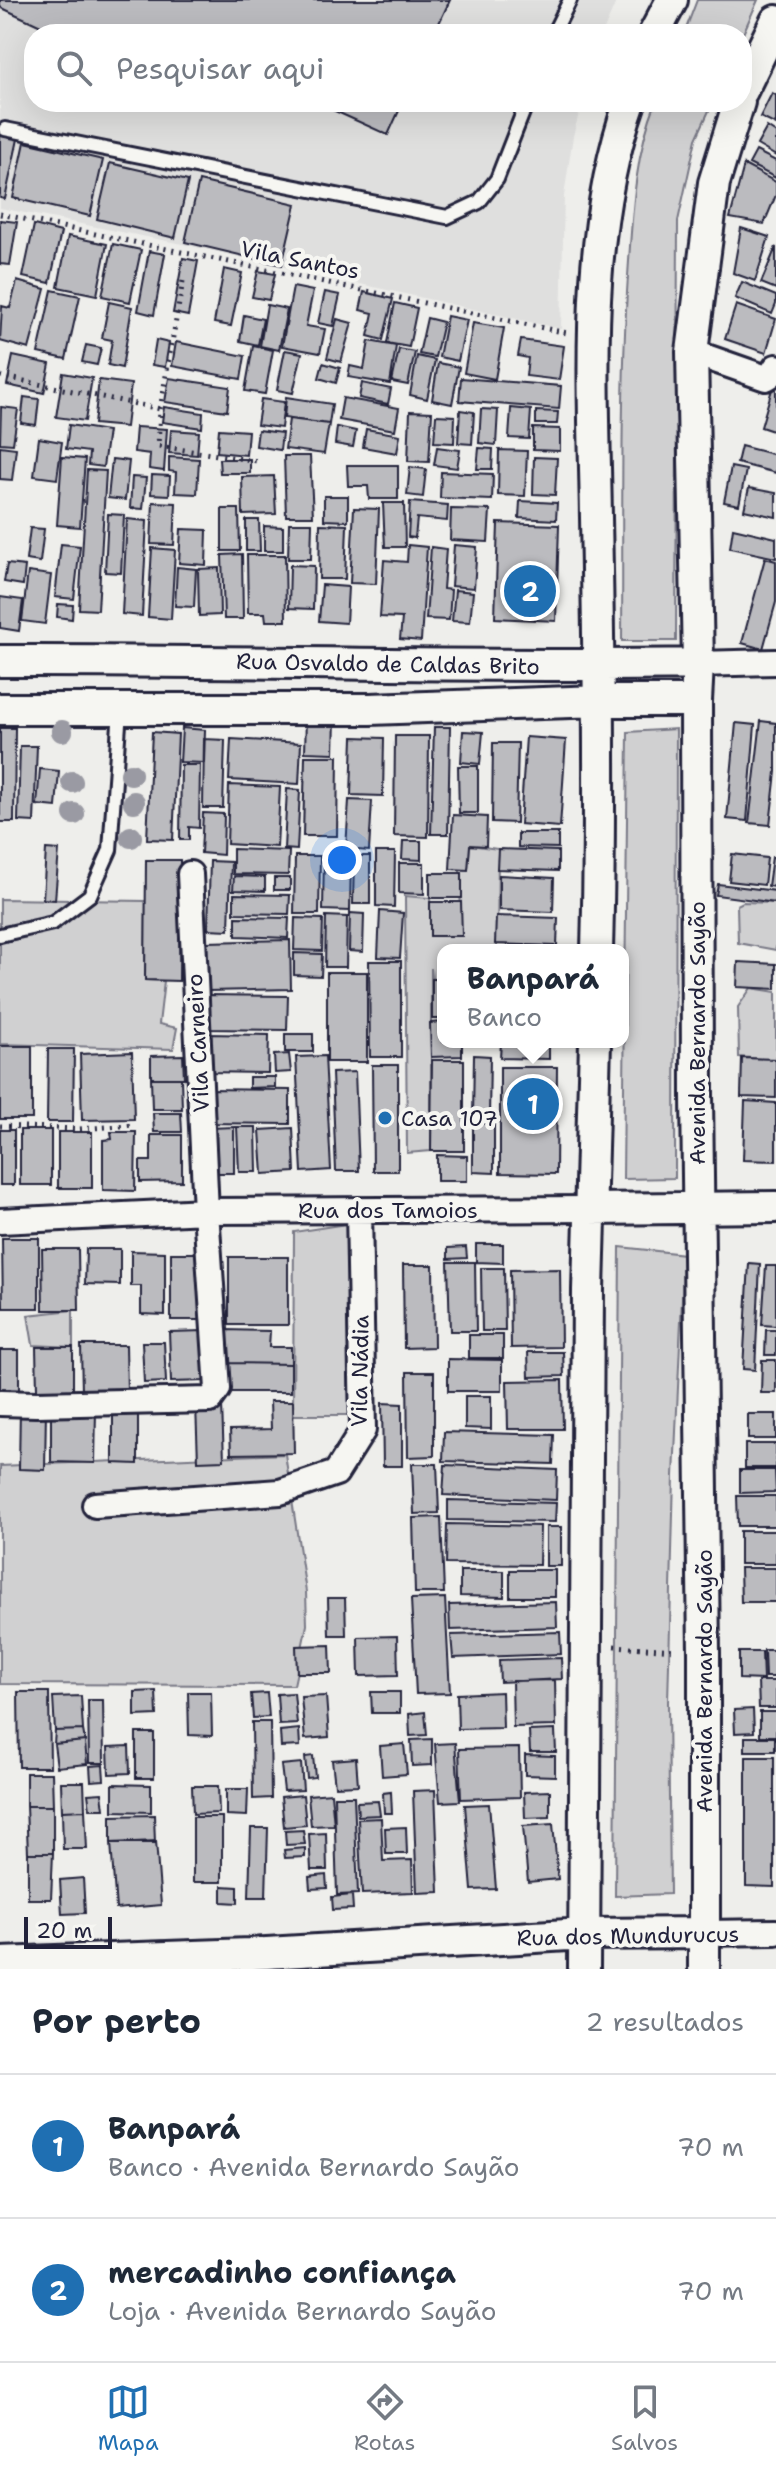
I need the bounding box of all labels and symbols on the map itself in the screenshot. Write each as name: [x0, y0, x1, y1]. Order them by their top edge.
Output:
street label: Vila Santos: [238, 234, 362, 286]
pin: 2: [504, 561, 556, 621]
street label: Rua Osvaldo de Caldas Brito: [236, 647, 540, 681]
your location: [322, 840, 362, 880]
street label: Avenida Bernardo Sayão: [683, 901, 712, 1165]
street label: Vila Carneiro: [180, 973, 216, 1113]
pin: 1: [507, 1074, 559, 1134]
place label: Casa 107: [401, 1104, 498, 1133]
marker: Casa 107: [376, 1109, 394, 1127]
street label: Rua dos Tamoios: [298, 1196, 478, 1225]
street label: Vila Nádia: [345, 1314, 375, 1427]
street label: Avenida Bernardo Sayão: [690, 1549, 719, 1813]
scale bar: [24, 1913, 112, 1949]
street label: Rua dos Mundurucus: [516, 1920, 740, 1952]

